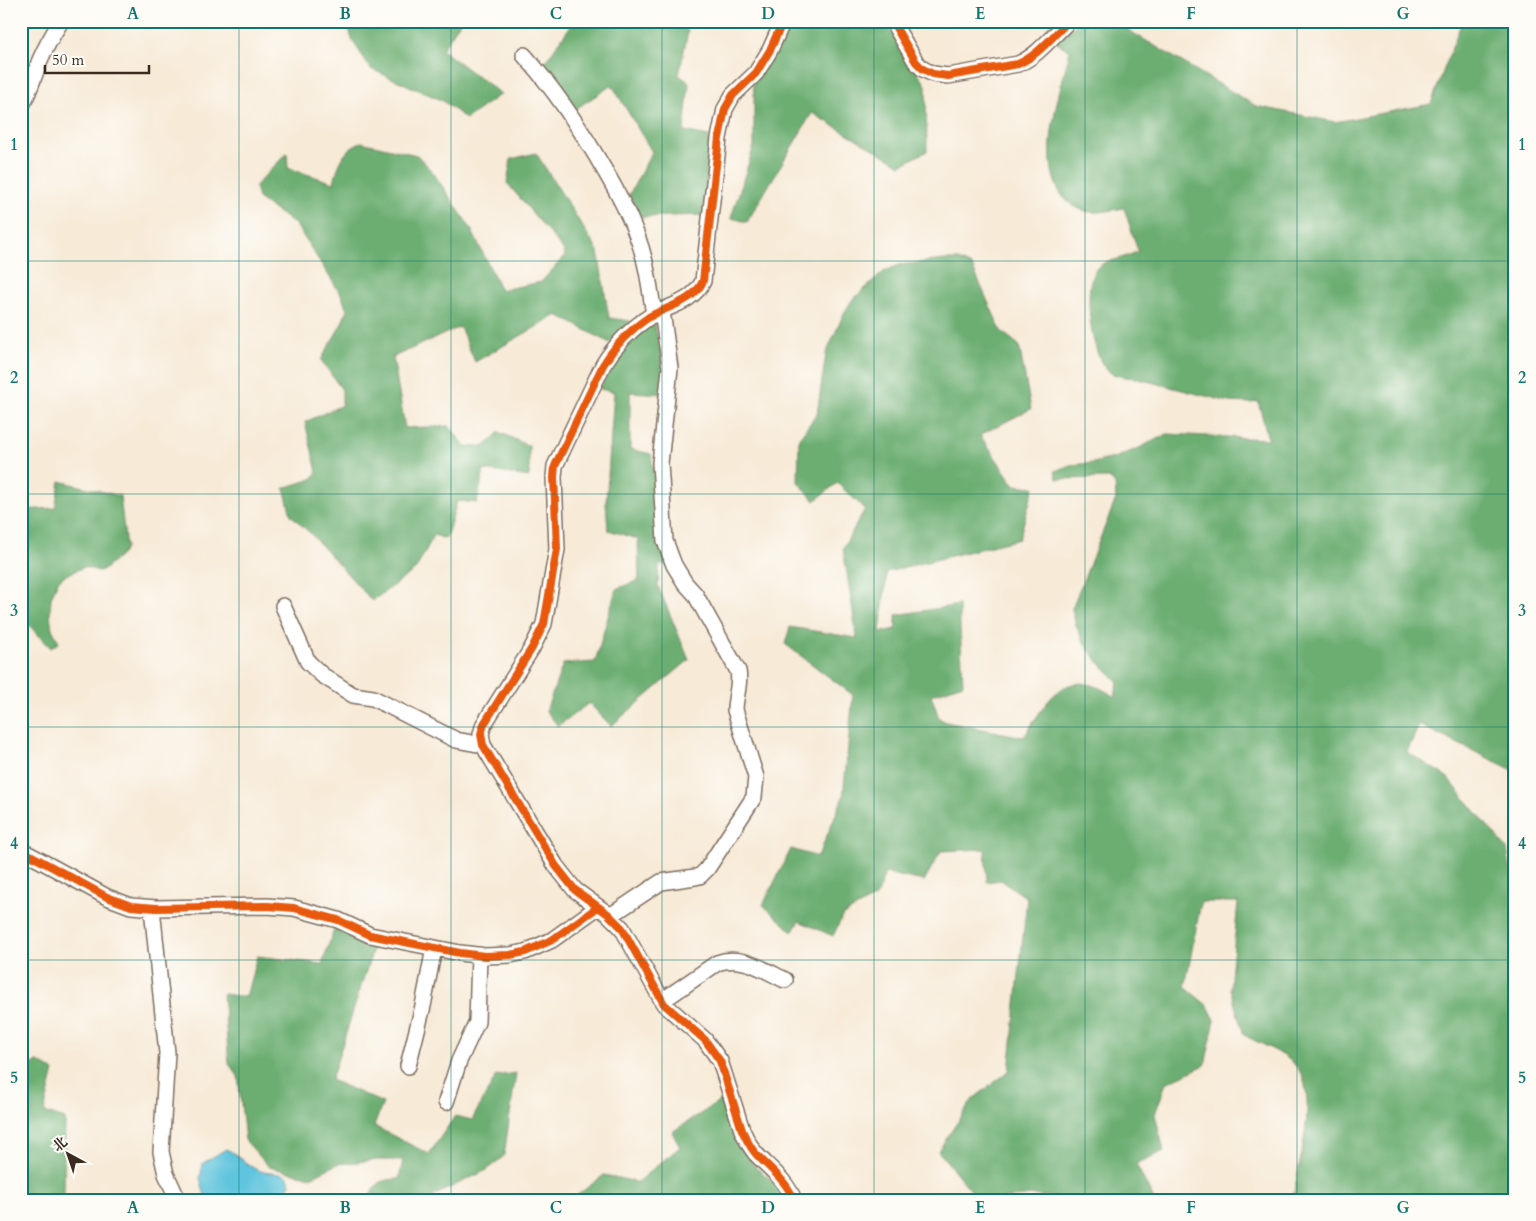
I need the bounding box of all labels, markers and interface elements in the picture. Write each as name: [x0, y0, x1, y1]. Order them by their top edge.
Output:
text: A: [127, 3, 139, 25]
text: B: [339, 3, 351, 25]
text: C: [550, 3, 562, 25]
text: D: [761, 3, 775, 25]
text: E: [975, 3, 985, 25]
text: F: [1186, 3, 1196, 25]
text: G: [1396, 3, 1410, 25]
scale bar: [45, 42, 149, 74]
text: 50 m: [52, 50, 84, 70]
text: 1: [10, 134, 18, 156]
text: 1: [1518, 134, 1526, 156]
text: 2: [10, 367, 18, 389]
text: 2: [1518, 367, 1526, 389]
text: 3: [10, 600, 18, 622]
text: 3: [1518, 600, 1526, 622]
text: 4: [10, 833, 18, 855]
text: 4: [1518, 833, 1526, 855]
text: 5: [10, 1067, 18, 1089]
text: 5: [1518, 1067, 1526, 1089]
north arrow: [42, 1128, 92, 1178]
text: 北: [48, 1133, 71, 1156]
text: A: [127, 1197, 139, 1219]
text: B: [339, 1197, 351, 1219]
text: C: [550, 1197, 562, 1219]
text: D: [761, 1197, 775, 1219]
text: E: [975, 1197, 985, 1219]
text: F: [1186, 1197, 1196, 1219]
text: G: [1396, 1197, 1410, 1219]

